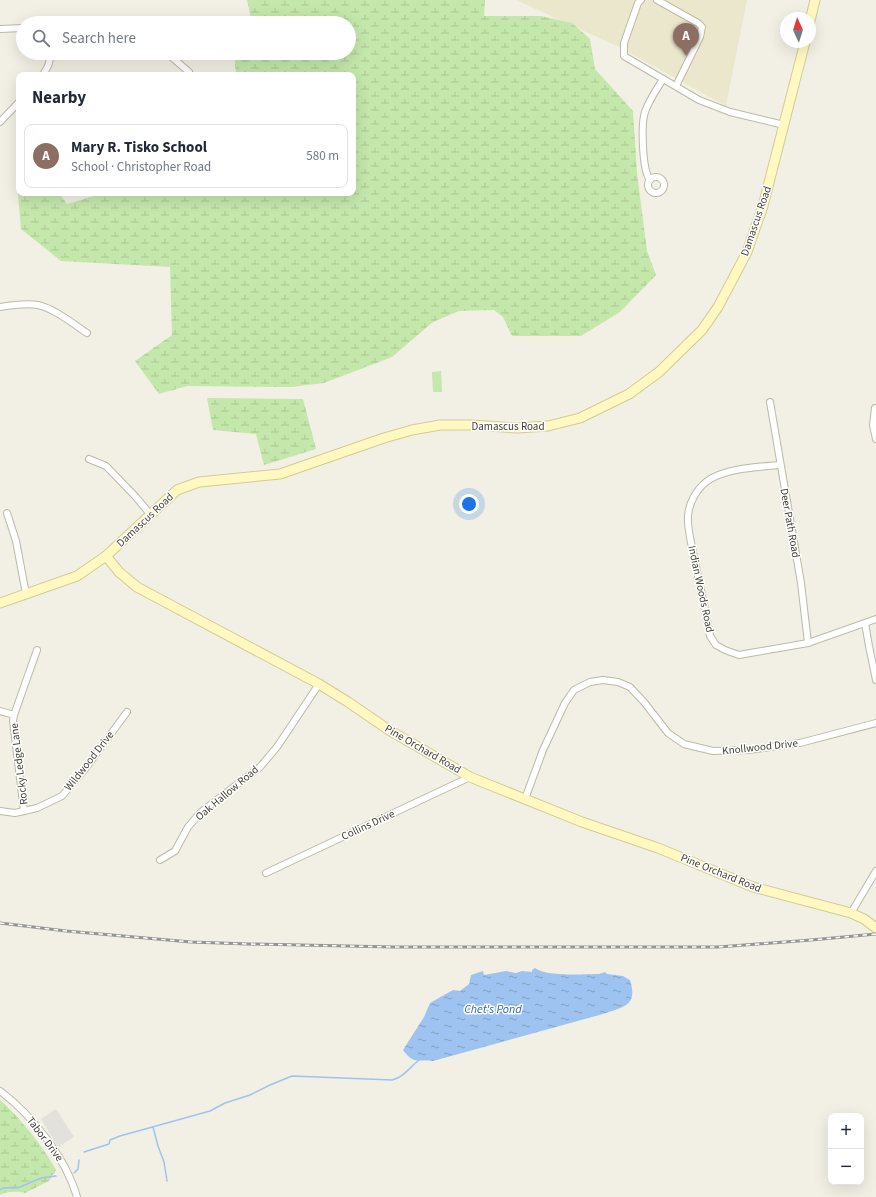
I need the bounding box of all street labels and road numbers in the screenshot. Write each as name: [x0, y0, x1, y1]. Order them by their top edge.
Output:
street label: Damascus Road: [737, 184, 775, 258]
street label: Damascus Road: [472, 419, 545, 434]
street label: Deer Path Road: [777, 487, 803, 559]
street label: Damascus Road: [113, 490, 177, 550]
street label: Indian Woods Road: [684, 544, 718, 634]
street label: Pine Orchard Road: [382, 721, 464, 777]
street label: Rocky Ledge Lane: [6, 722, 31, 806]
street label: Wildwood Drive: [61, 728, 117, 794]
street label: Knollwood Drive: [721, 736, 799, 758]
street label: Oak Hallow Road: [192, 762, 262, 824]
street label: Collins Drive: [339, 806, 398, 844]
street label: Pine Orchard Road: [678, 850, 764, 896]
street label: Tabor Drive: [23, 1114, 67, 1165]

